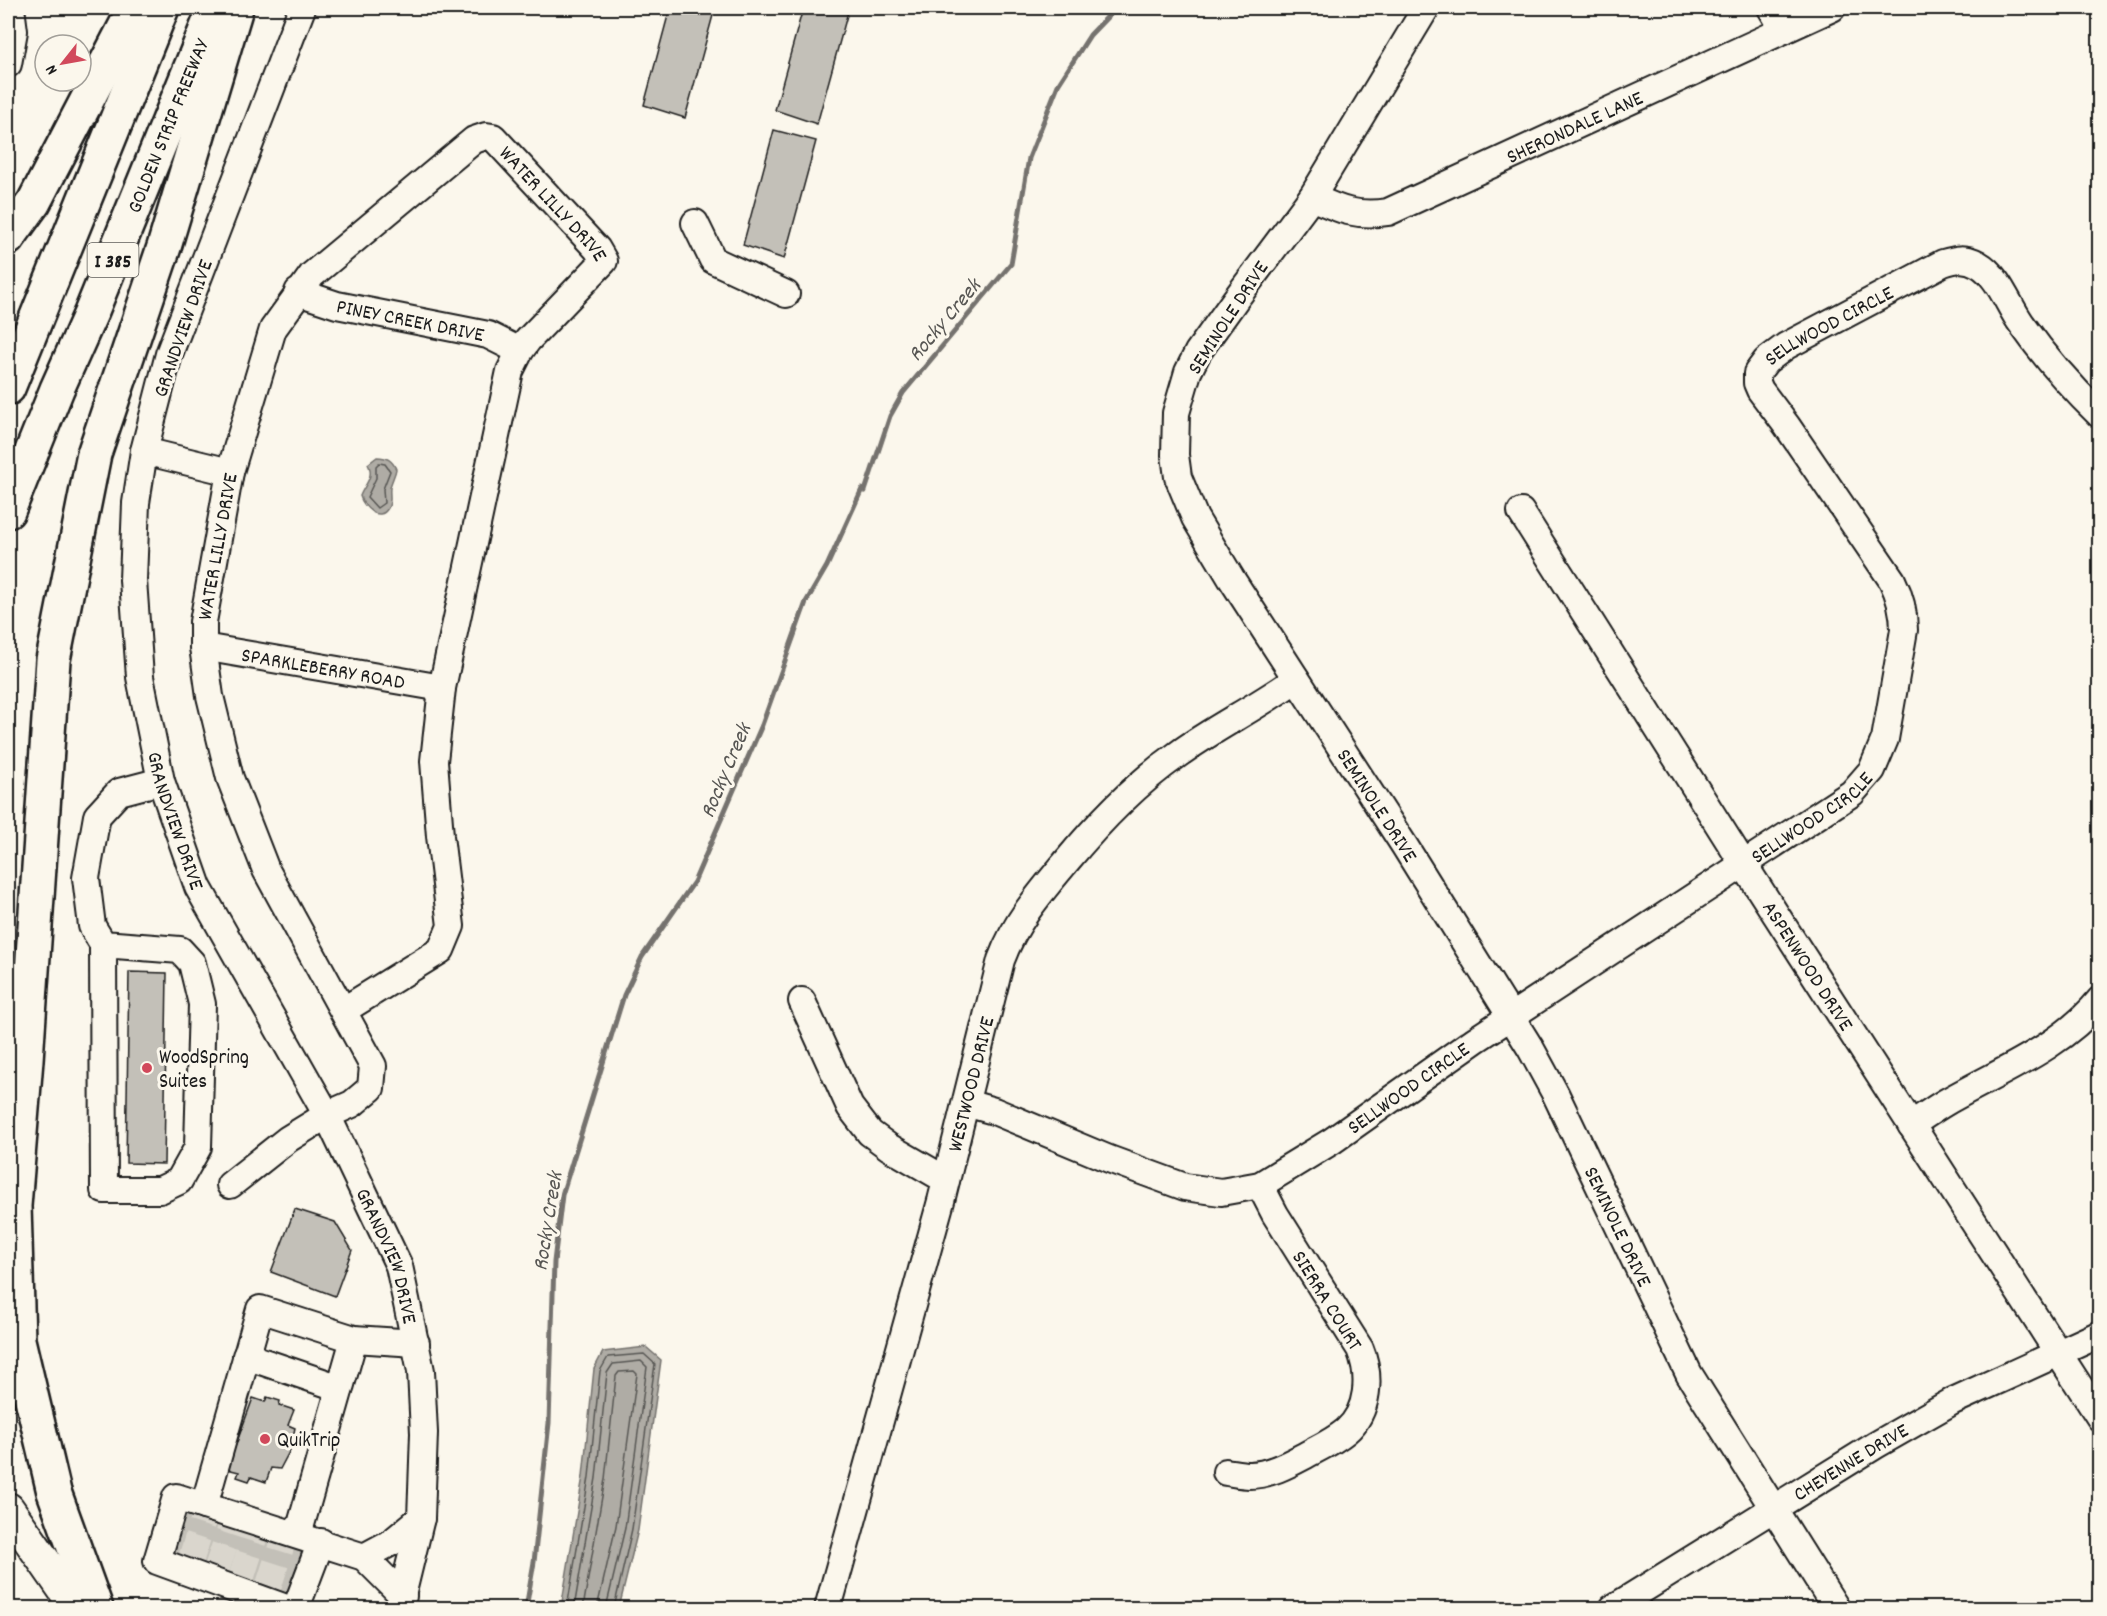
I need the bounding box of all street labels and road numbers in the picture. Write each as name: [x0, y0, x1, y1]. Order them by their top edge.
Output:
street label: GOLDEN STRIP FREEWAY: [121, 34, 219, 218]
street label: SHERONDALE LANE: [1502, 85, 1649, 174]
street label: WATER LILLY DRIVE: [490, 140, 613, 268]
road number: I 385: [88, 243, 138, 277]
street label: SEMINOLE DRIVE: [1181, 255, 1278, 381]
street label: GRANDVIEW DRIVE: [147, 256, 223, 402]
street label: SELLWOOD CIRCLE: [1759, 279, 1900, 375]
street label: PINEY CREEK DRIVE: [333, 293, 487, 352]
street label: WATER LILLY DRIVE: [192, 471, 248, 623]
street label: SPARKLEBERRY ROAD: [239, 642, 407, 699]
street label: SEMINOLE DRIVE: [1327, 744, 1424, 870]
street label: GRANDVIEW DRIVE: [137, 749, 210, 895]
street label: SELLWOOD CIRCLE: [1746, 766, 1882, 873]
street label: ASPENWOOD DRIVE: [1753, 896, 1859, 1038]
street label: WESTWOOD DRIVE: [942, 1013, 1004, 1155]
street label: SELLWOOD CIRCLE: [1342, 1036, 1477, 1143]
street label: SEMINOLE DRIVE: [1574, 1162, 1658, 1293]
street label: GRANDVIEW DRIVE: [346, 1184, 423, 1327]
street label: SIERRA COURT: [1283, 1246, 1368, 1358]
street label: CHEYENNE DRIVE: [1788, 1417, 1915, 1511]

